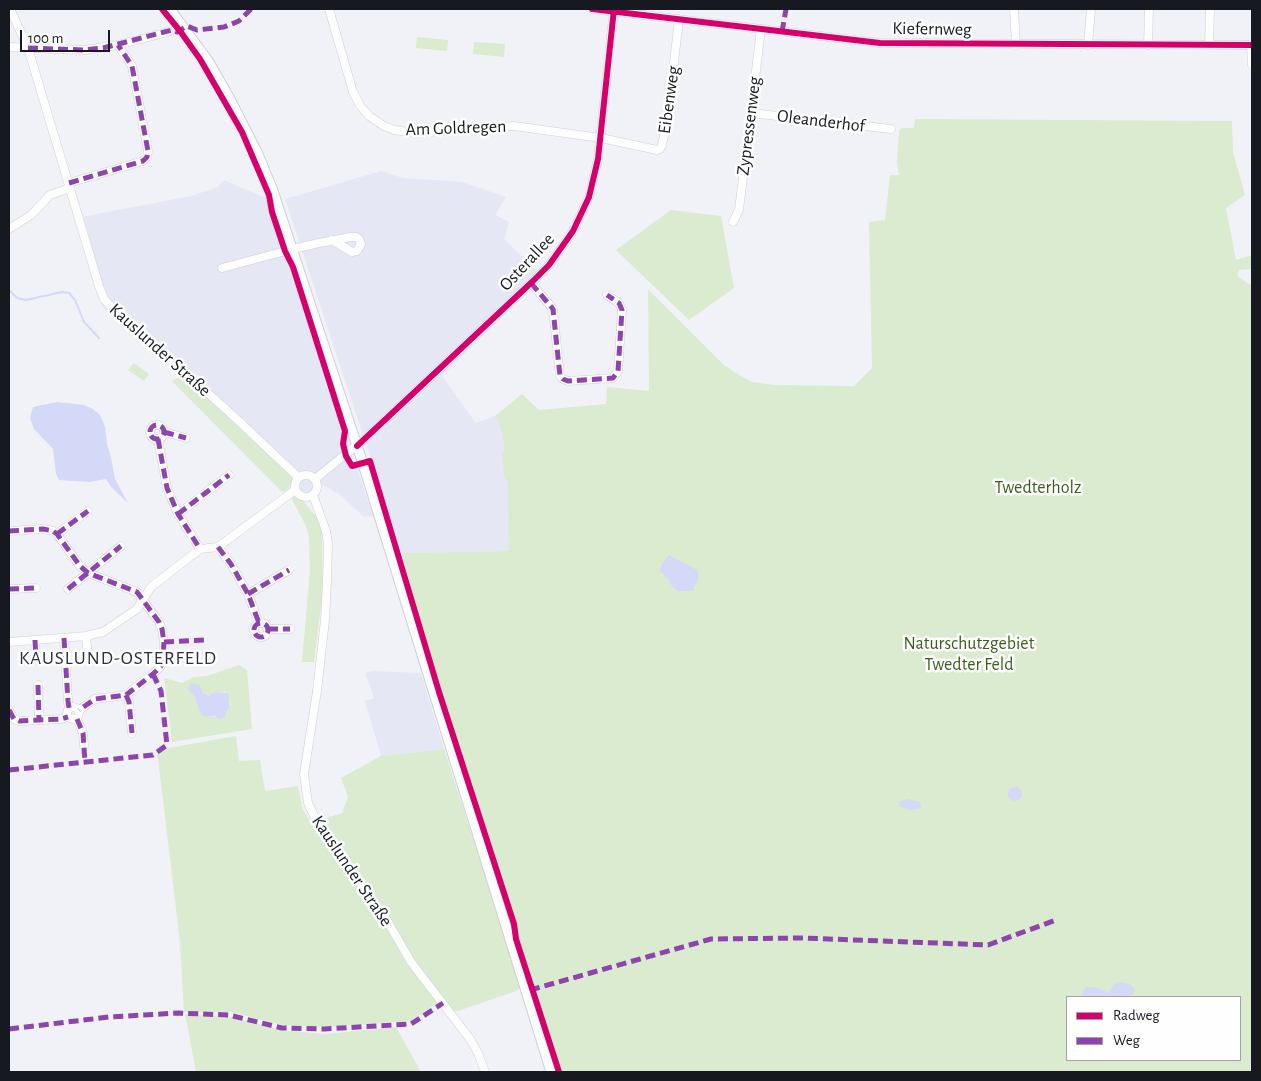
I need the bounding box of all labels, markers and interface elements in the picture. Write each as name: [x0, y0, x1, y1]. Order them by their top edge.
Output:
street label: Kiefernweg: [892, 18, 972, 40]
scale bar: [22, 20, 112, 52]
text: 100 m: [28, 31, 63, 46]
street label: Eibenweg: [654, 65, 684, 135]
street label: Zypressenweg: [732, 75, 766, 177]
street label: Oleanderhof: [776, 105, 866, 137]
street label: Am Goldregen: [405, 115, 507, 141]
street label: Osterallee: [495, 229, 559, 295]
street label: Kauslunder Straße: [105, 299, 215, 401]
park label: Twedterholz: [995, 477, 1081, 499]
park label: Naturschutzgebiet Twedter Feld: [904, 633, 1034, 676]
district label: KAUSLUND-OSTERFELD: [17, 647, 219, 669]
street label: Kauslunder Straße: [307, 811, 397, 931]
legend: [1066, 996, 1241, 1061]
text: Radweg: [1113, 1008, 1160, 1023]
text: Weg: [1113, 1033, 1140, 1048]

